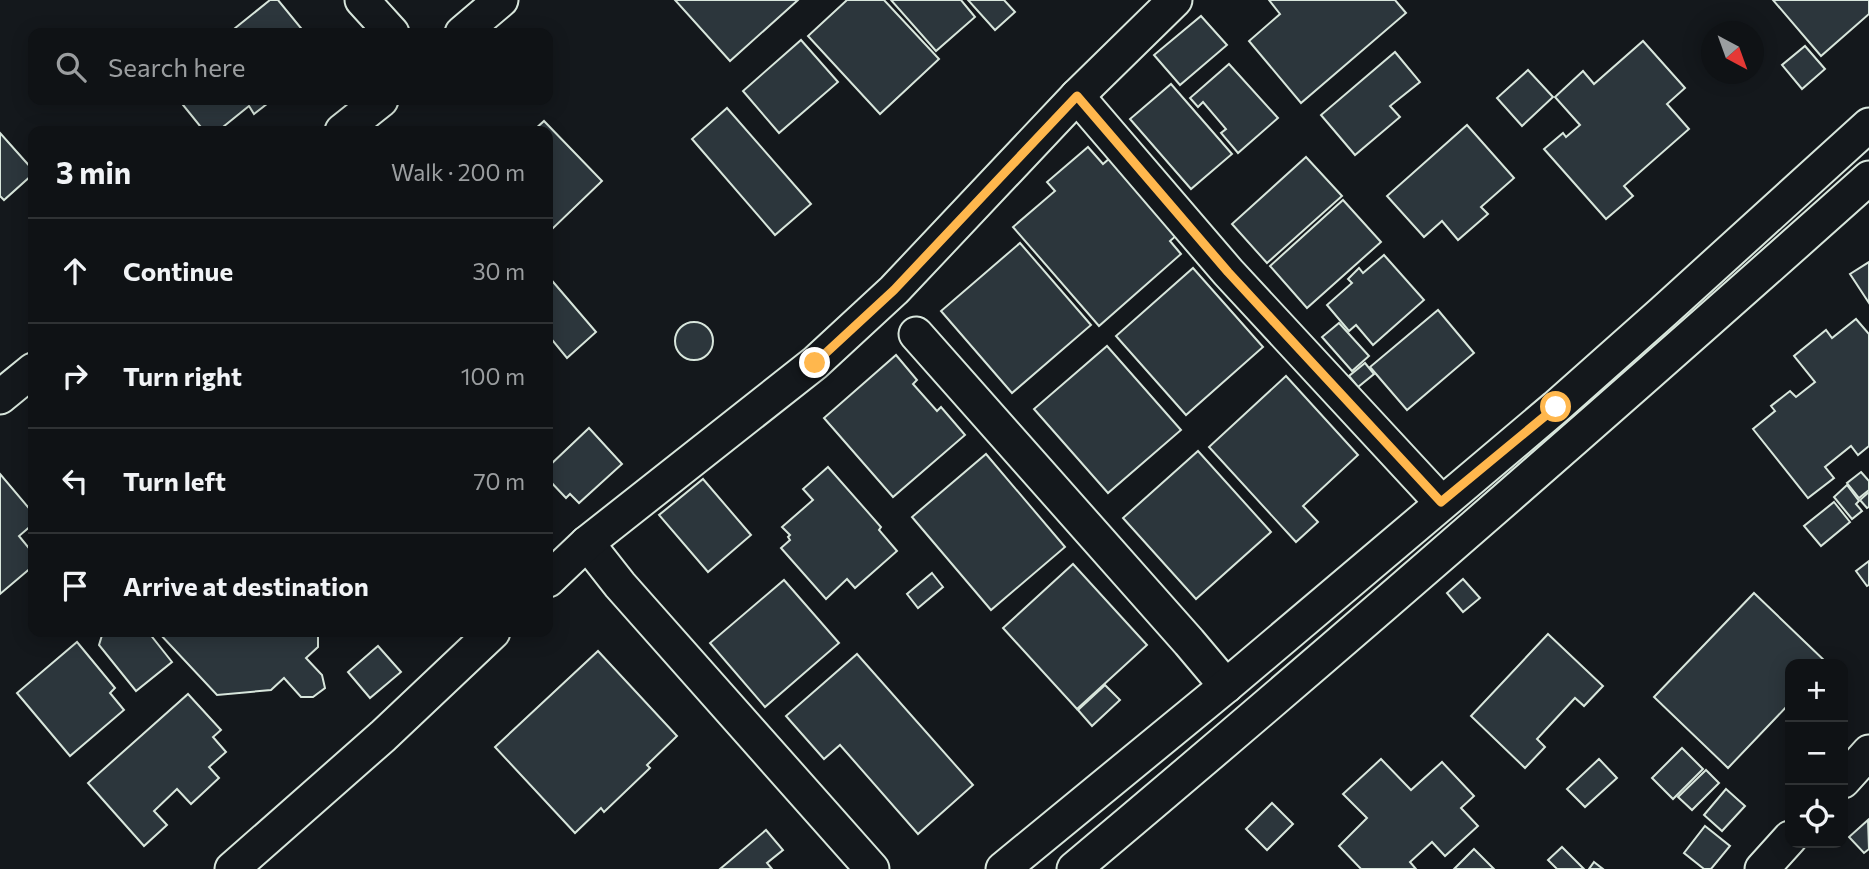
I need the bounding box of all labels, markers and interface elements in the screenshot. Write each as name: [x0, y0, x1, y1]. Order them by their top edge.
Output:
north arrow: [1701, 21, 1764, 84]
search box: [28, 28, 553, 105]
icon: search: [52, 48, 90, 86]
text: Search here: [108, 51, 246, 82]
text: 3 min: [56, 153, 131, 190]
text: Walk · 200 m: [391, 158, 525, 186]
icon: ahead: [56, 252, 94, 290]
text: Continue: [123, 255, 233, 286]
text: 30 m: [472, 257, 525, 285]
route end: [799, 347, 830, 378]
icon: right: [56, 357, 94, 395]
text: Turn right: [123, 360, 242, 391]
text: 100 m: [461, 362, 525, 390]
route start: [1540, 391, 1571, 422]
icon: left: [56, 462, 94, 500]
text: Turn left: [123, 465, 226, 496]
text: 70 m: [473, 467, 525, 495]
icon: arrive: [56, 567, 94, 605]
text: Arrive at destination: [123, 570, 369, 601]
map controls: [1785, 659, 1848, 848]
button: +: [1785, 659, 1848, 722]
button: −: [1785, 722, 1848, 785]
button: locate: [1785, 785, 1848, 848]

